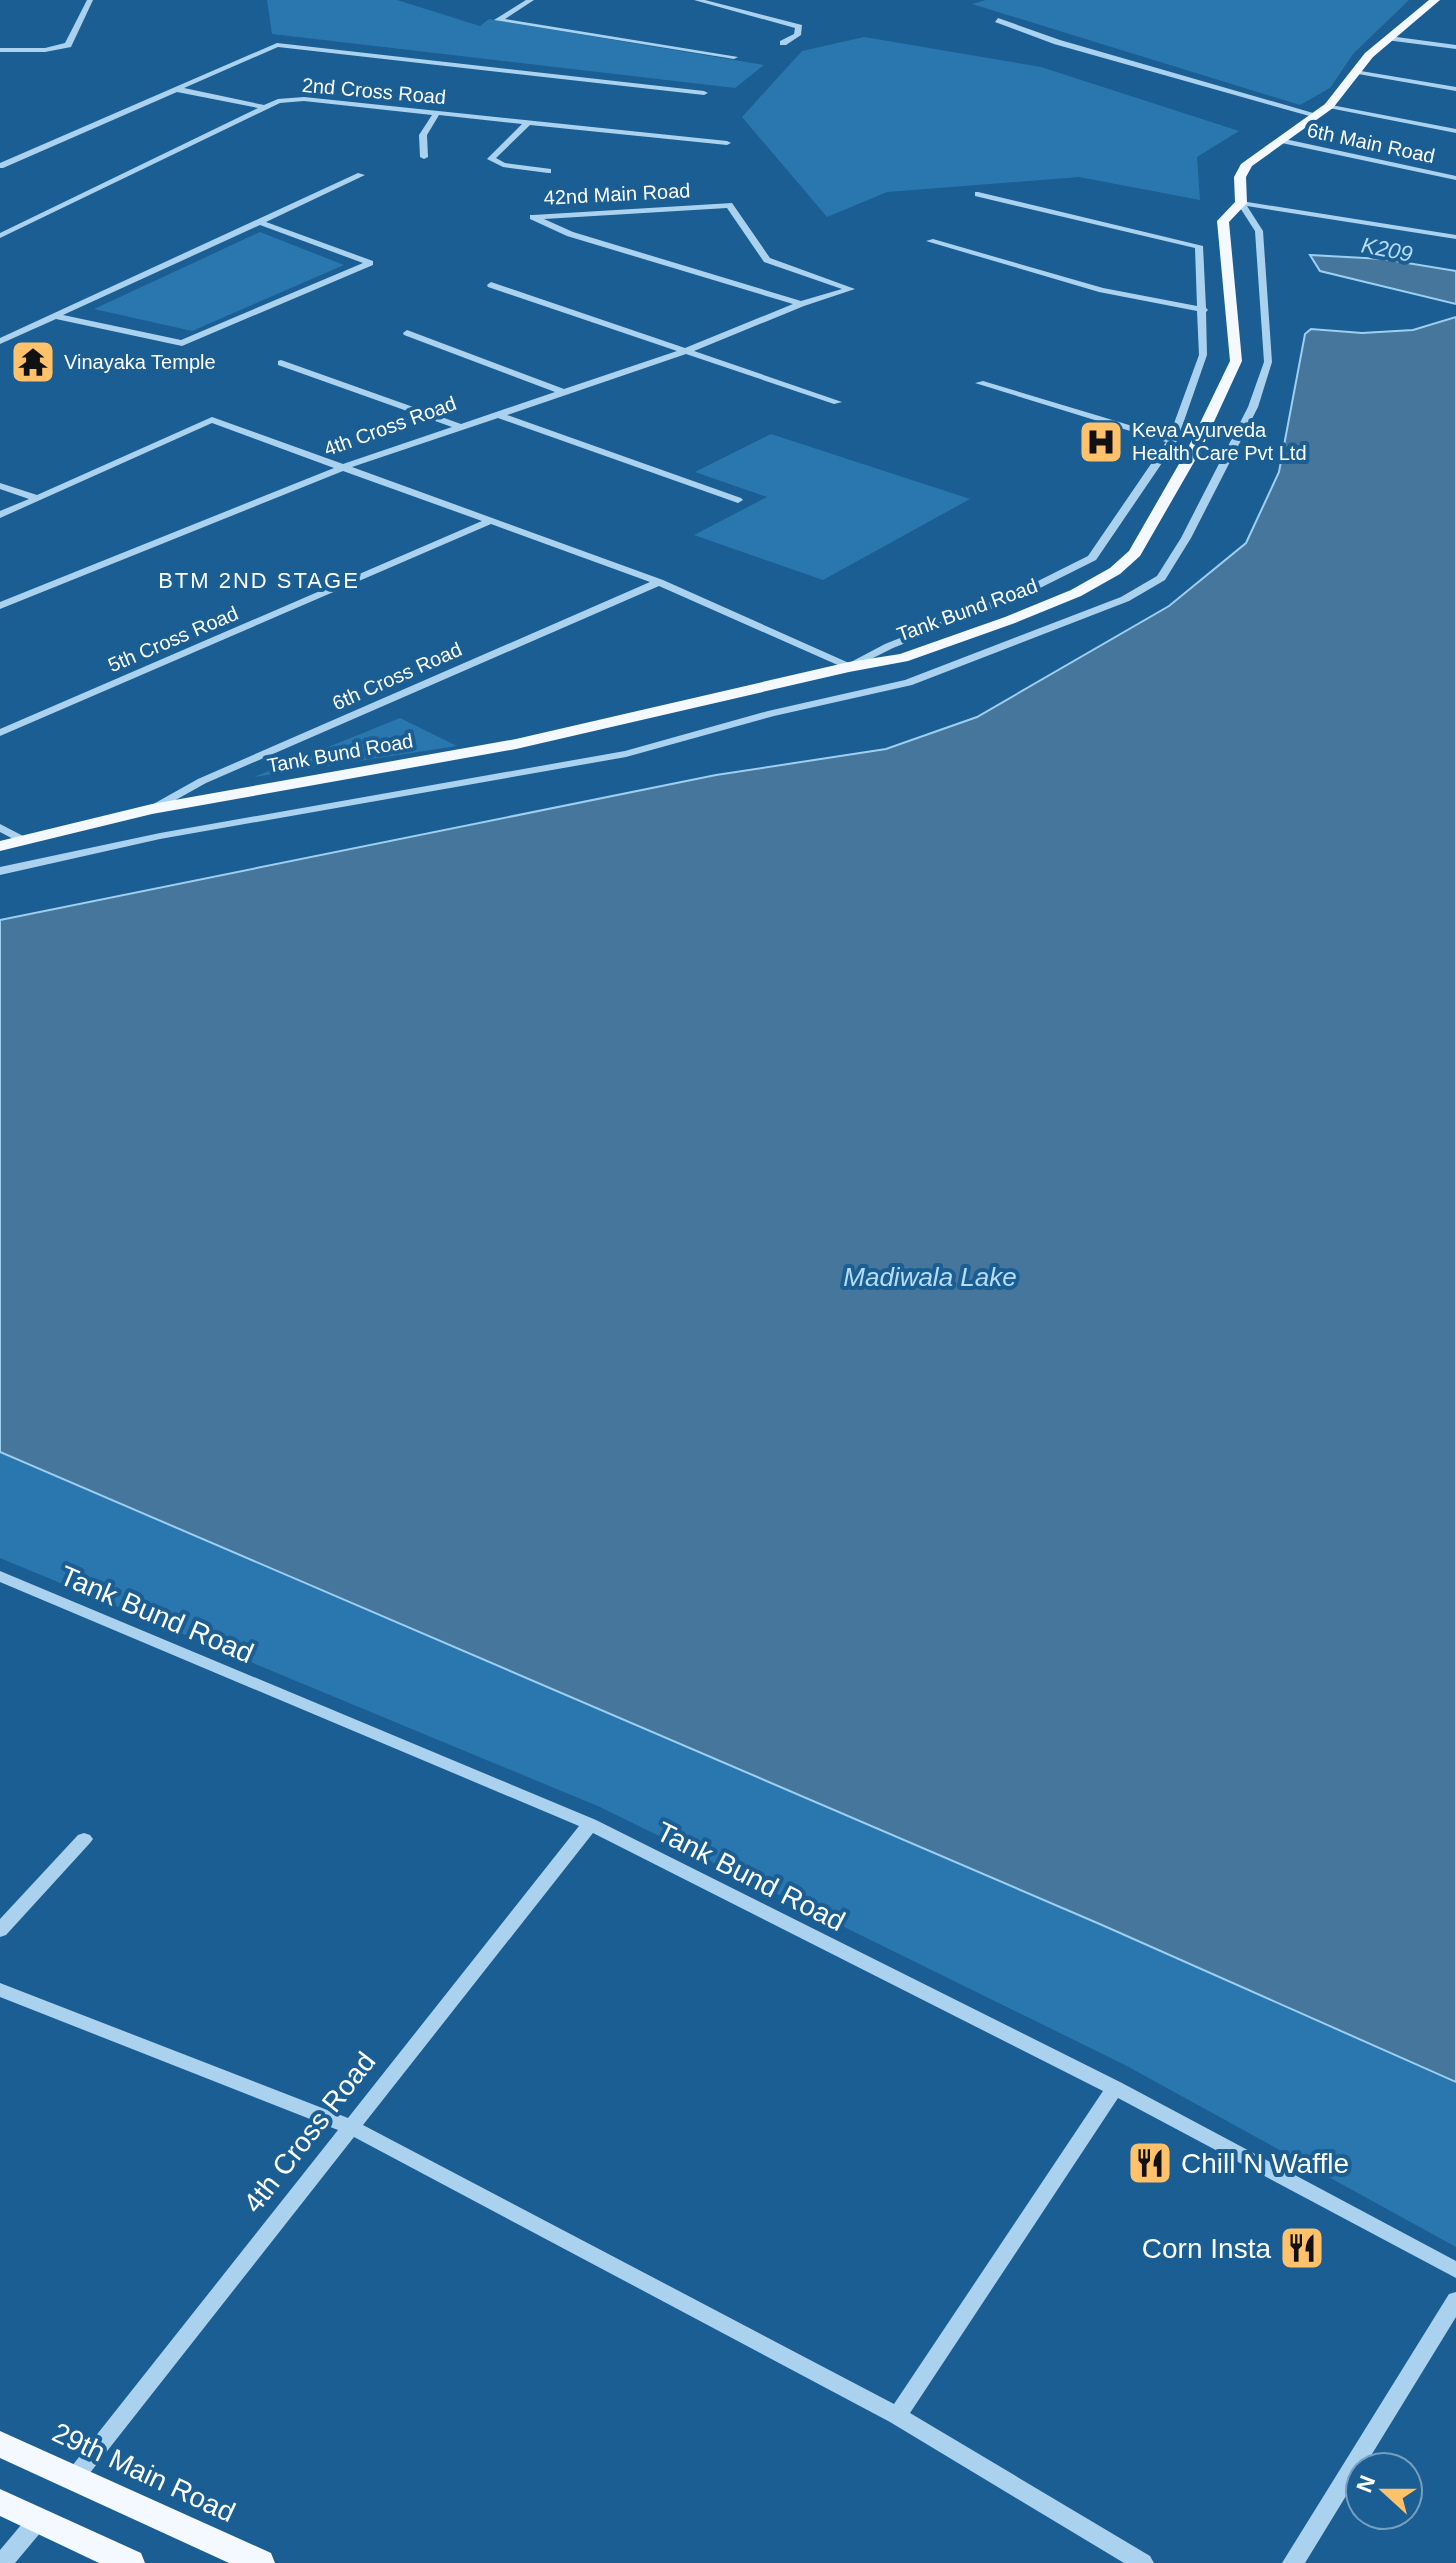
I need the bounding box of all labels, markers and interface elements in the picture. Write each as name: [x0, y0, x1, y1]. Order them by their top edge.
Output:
street label: 2nd Cross Road: [301, 74, 447, 108]
street label: 6th Main Road: [1305, 119, 1437, 167]
street label: 42nd Main Road: [543, 179, 691, 209]
water label: K209: [1359, 232, 1415, 267]
temple icon: Vinayaka Temple: [9, 338, 57, 386]
place label: Vinayaka Temple: [64, 351, 216, 373]
street label: 4th Cross Road: [321, 392, 459, 460]
hospital icon: Keva Ayurveda Health Care Pvt Ltd: [1077, 418, 1125, 466]
place label: Keva Ayurveda Health Care Pvt Ltd: [1132, 419, 1307, 464]
district label: BTM 2ND STAGE: [158, 568, 360, 593]
street label: Tank Bund Road: [894, 574, 1040, 646]
street label: 5th Cross Road: [105, 602, 241, 676]
street label: 6th Cross Road: [329, 638, 465, 714]
street label: Tank Bund Road: [265, 729, 415, 777]
water label: Madiwala Lake: [843, 1262, 1017, 1292]
street label: Tank Bund Road: [55, 1560, 258, 1669]
street label: Tank Bund Road: [651, 1816, 850, 1937]
street label: 4th Cross Road: [237, 2046, 381, 2219]
restaurant icon: Chill N Waffle: [1126, 2139, 1174, 2187]
place label: Chill N Waffle: [1181, 2148, 1349, 2179]
restaurant icon: Corn Insta: [1278, 2224, 1326, 2272]
place label: Corn Insta: [1142, 2233, 1271, 2264]
street label: 29th Main Road: [48, 2417, 240, 2528]
north arrow: [1344, 2451, 1424, 2531]
text: N: [1351, 2472, 1380, 2496]

